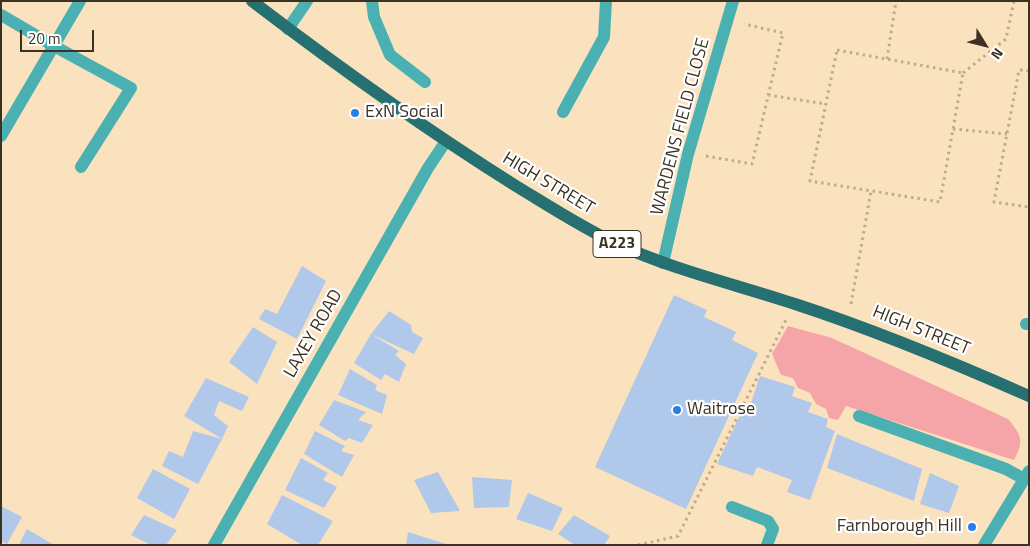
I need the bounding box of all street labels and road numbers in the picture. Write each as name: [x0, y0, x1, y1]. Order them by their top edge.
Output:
street label: WARDENS FIELD CLOSE: [647, 36, 715, 218]
street label: HIGH STREET: [498, 148, 598, 220]
road number: A223: [593, 230, 641, 258]
street label: LAXEY ROAD: [280, 286, 348, 382]
street label: HIGH STREET: [869, 302, 973, 360]

